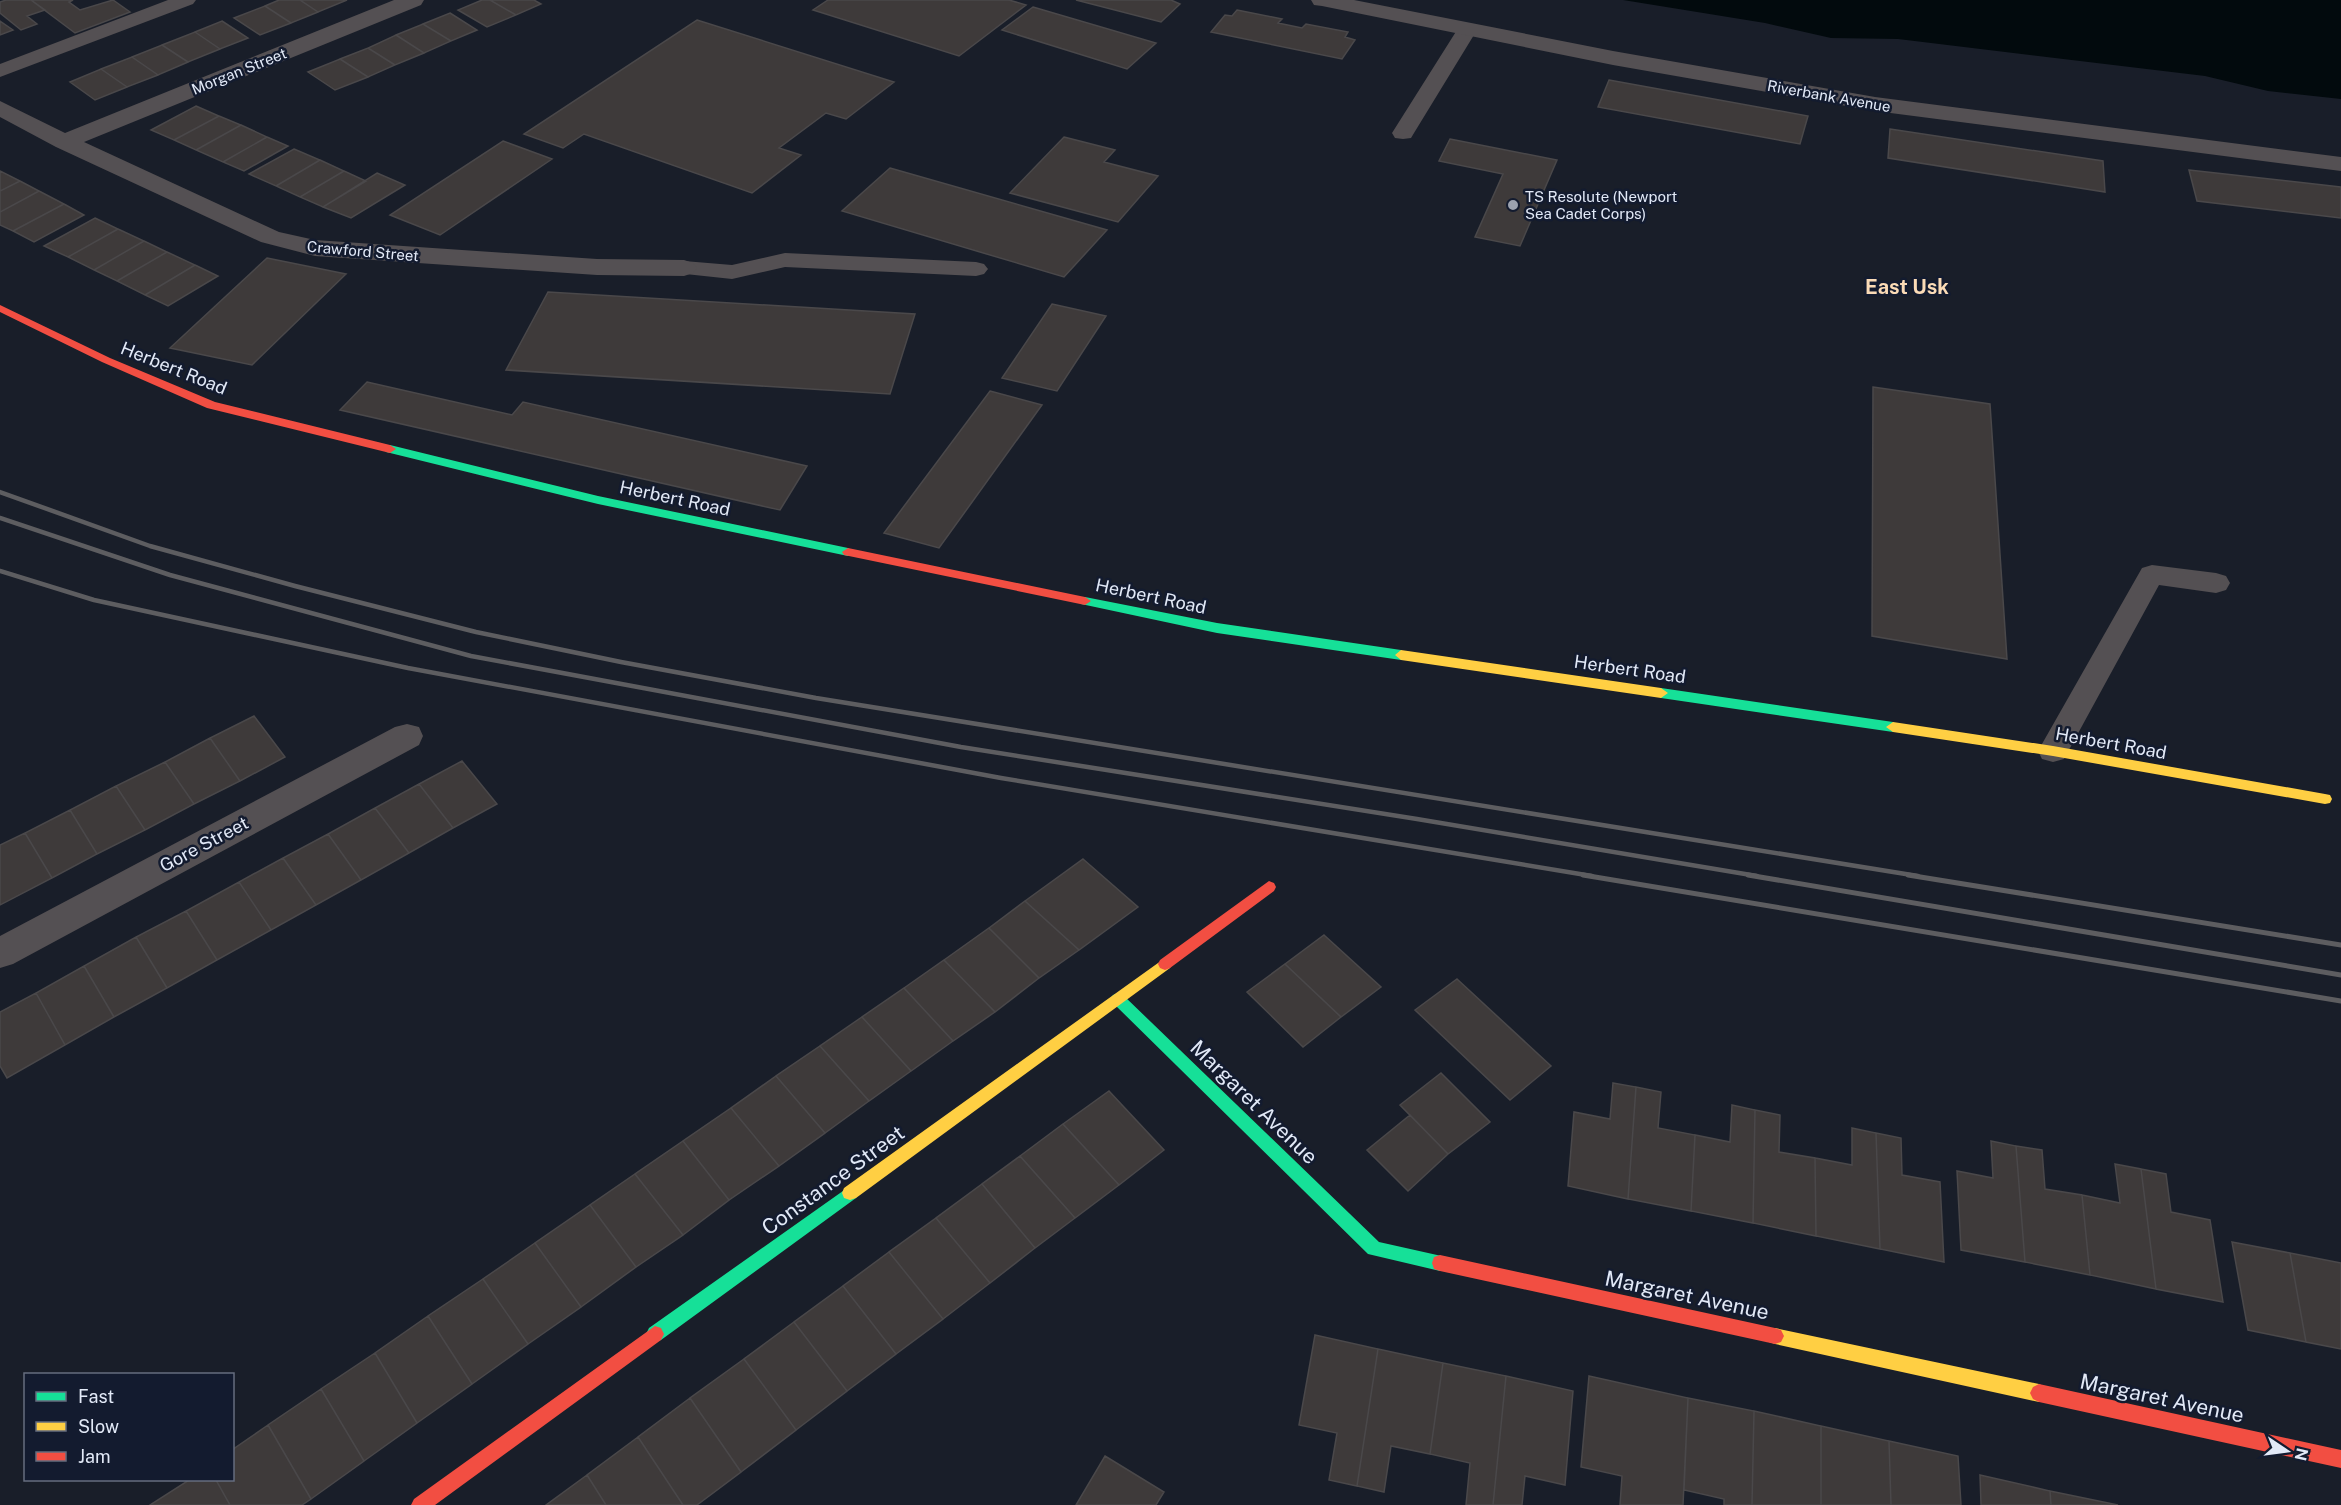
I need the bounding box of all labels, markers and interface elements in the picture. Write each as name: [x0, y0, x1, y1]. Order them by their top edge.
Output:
street label: Morgan Street: [189, 44, 289, 98]
street label: Riverbank Avenue: [1766, 77, 1892, 115]
place label: TS Resolute (Newport Sea Cadet Corps): [1525, 188, 1678, 222]
marker: TS Resolute (Newport Sea Cadet Corps): [1506, 198, 1520, 212]
street label: Crawford Street: [306, 238, 420, 264]
district label: East Usk: [1865, 275, 1949, 299]
street label: Herbert Road: [118, 337, 230, 399]
street label: Herbert Road: [618, 476, 732, 520]
street label: Herbert Road: [1094, 574, 1208, 618]
street label: Herbert Road: [1573, 651, 1687, 687]
street label: Herbert Road: [2054, 723, 2168, 763]
street label: Gore Street: [156, 812, 252, 876]
street label: Margaret Avenue: [1185, 1035, 1323, 1169]
street label: Constance Street: [757, 1120, 909, 1240]
street label: Margaret Avenue: [1603, 1265, 1771, 1325]
street label: Margaret Avenue: [2078, 1368, 2246, 1428]
legend: [24, 1373, 234, 1481]
text: Fast: [78, 1386, 114, 1407]
text: Slow: [78, 1416, 119, 1437]
north arrow: [2257, 1421, 2317, 1481]
text: Jam: [78, 1446, 111, 1467]
text: N: [2290, 1446, 2312, 1462]

